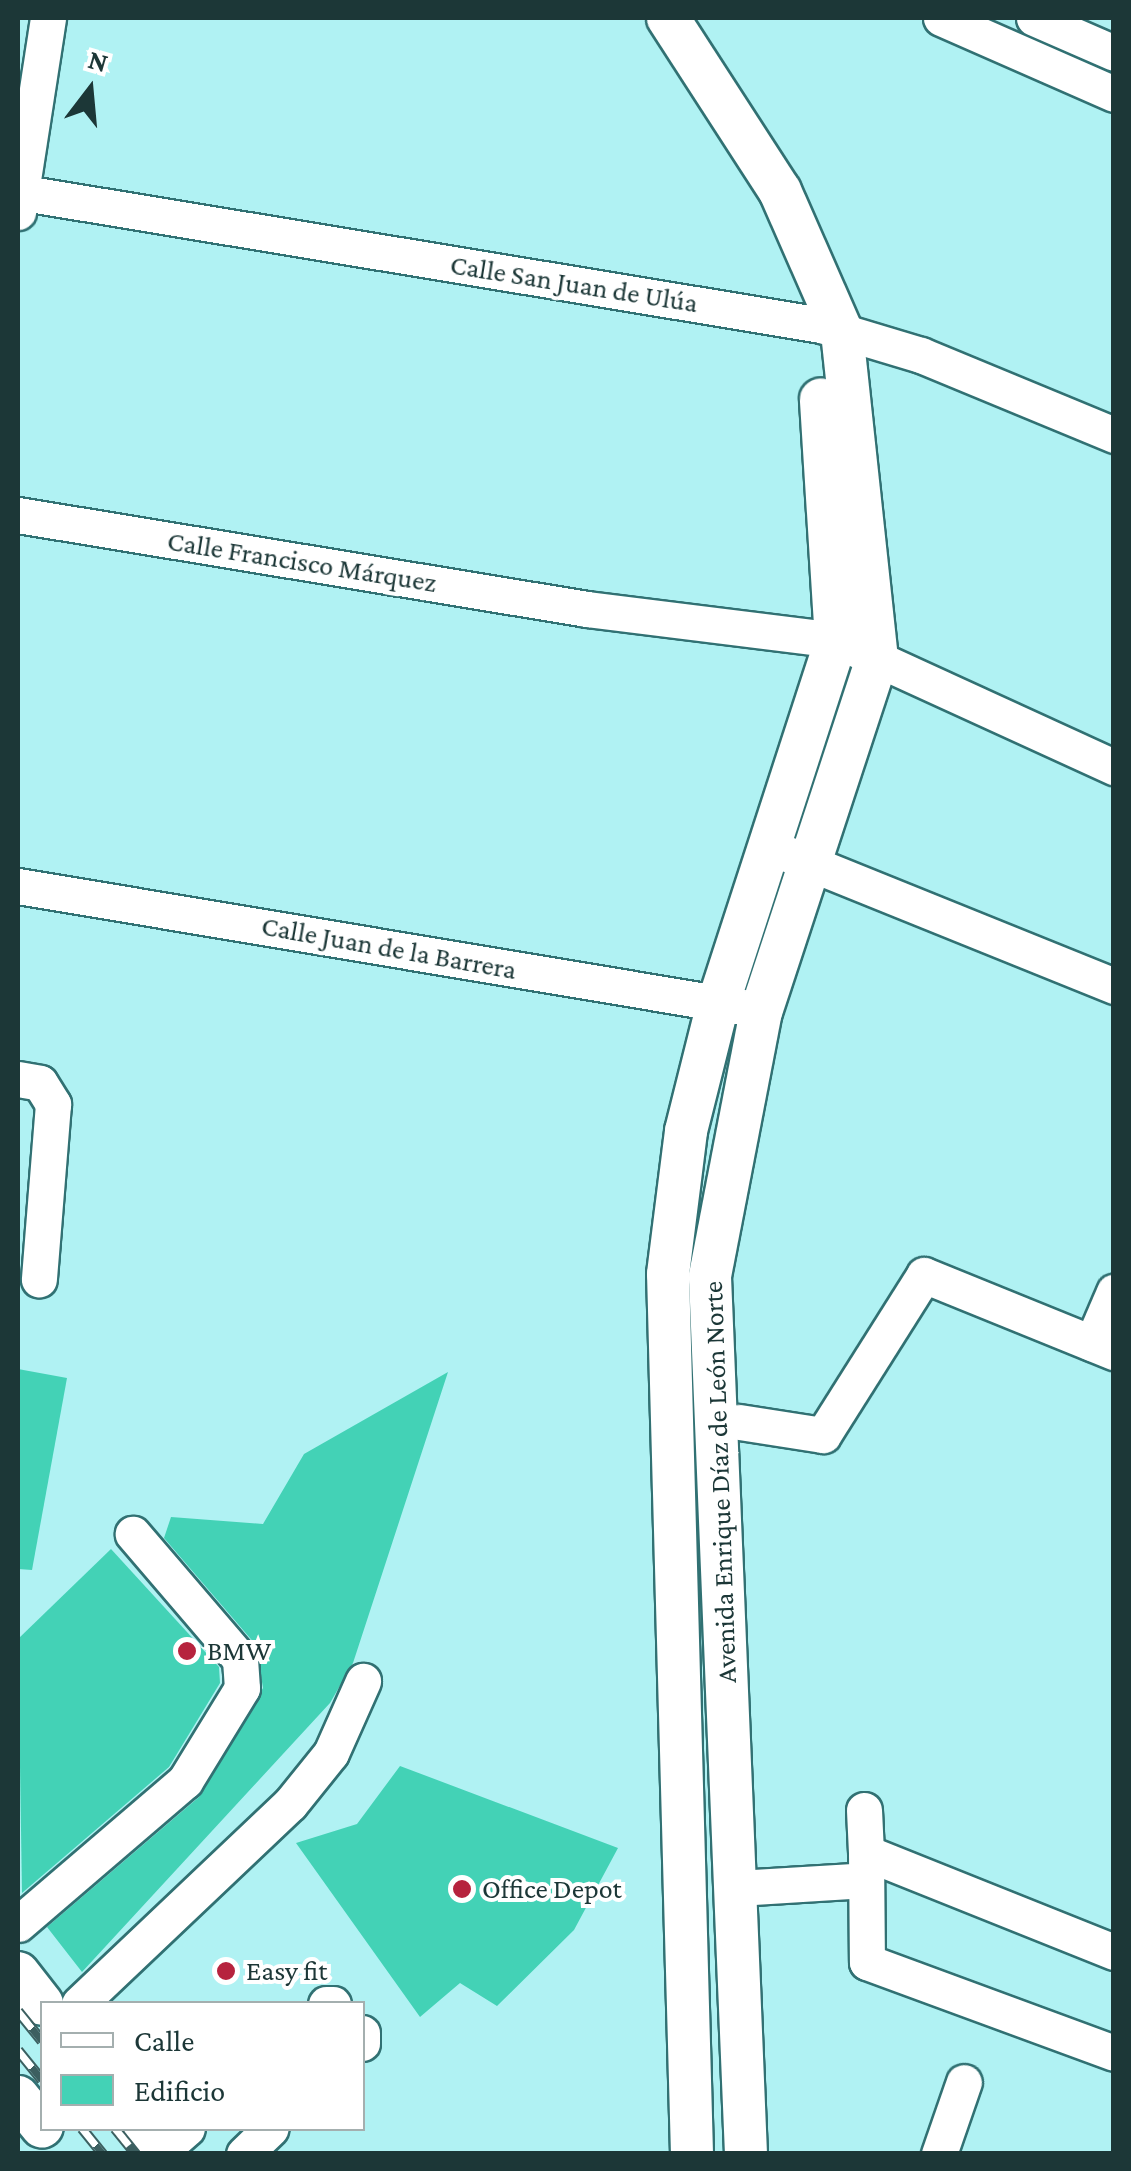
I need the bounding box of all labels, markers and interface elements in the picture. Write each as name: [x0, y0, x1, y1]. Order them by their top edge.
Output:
north arrow: [40, 40, 140, 140]
text: N: [85, 43, 112, 78]
street label: Calle San Juan de Ulúa: [448, 248, 700, 320]
street label: Calle Francisco Márquez: [165, 524, 439, 600]
street label: Calle Juan de la Barrera: [259, 909, 519, 987]
street label: Avenida Enrique Díaz de León Norte: [696, 1280, 744, 1684]
place label: BMW: [207, 1634, 271, 1668]
marker: BMW: [176, 1640, 198, 1662]
place label: Office Depot: [482, 1872, 622, 1906]
marker: Office Depot: [451, 1878, 473, 1900]
place label: Easy fit: [246, 1954, 327, 1988]
marker: Easy fit: [215, 1960, 237, 1982]
legend: [40, 2001, 365, 2131]
text: Calle: [134, 2024, 194, 2057]
text: Edificio: [134, 2074, 225, 2107]

